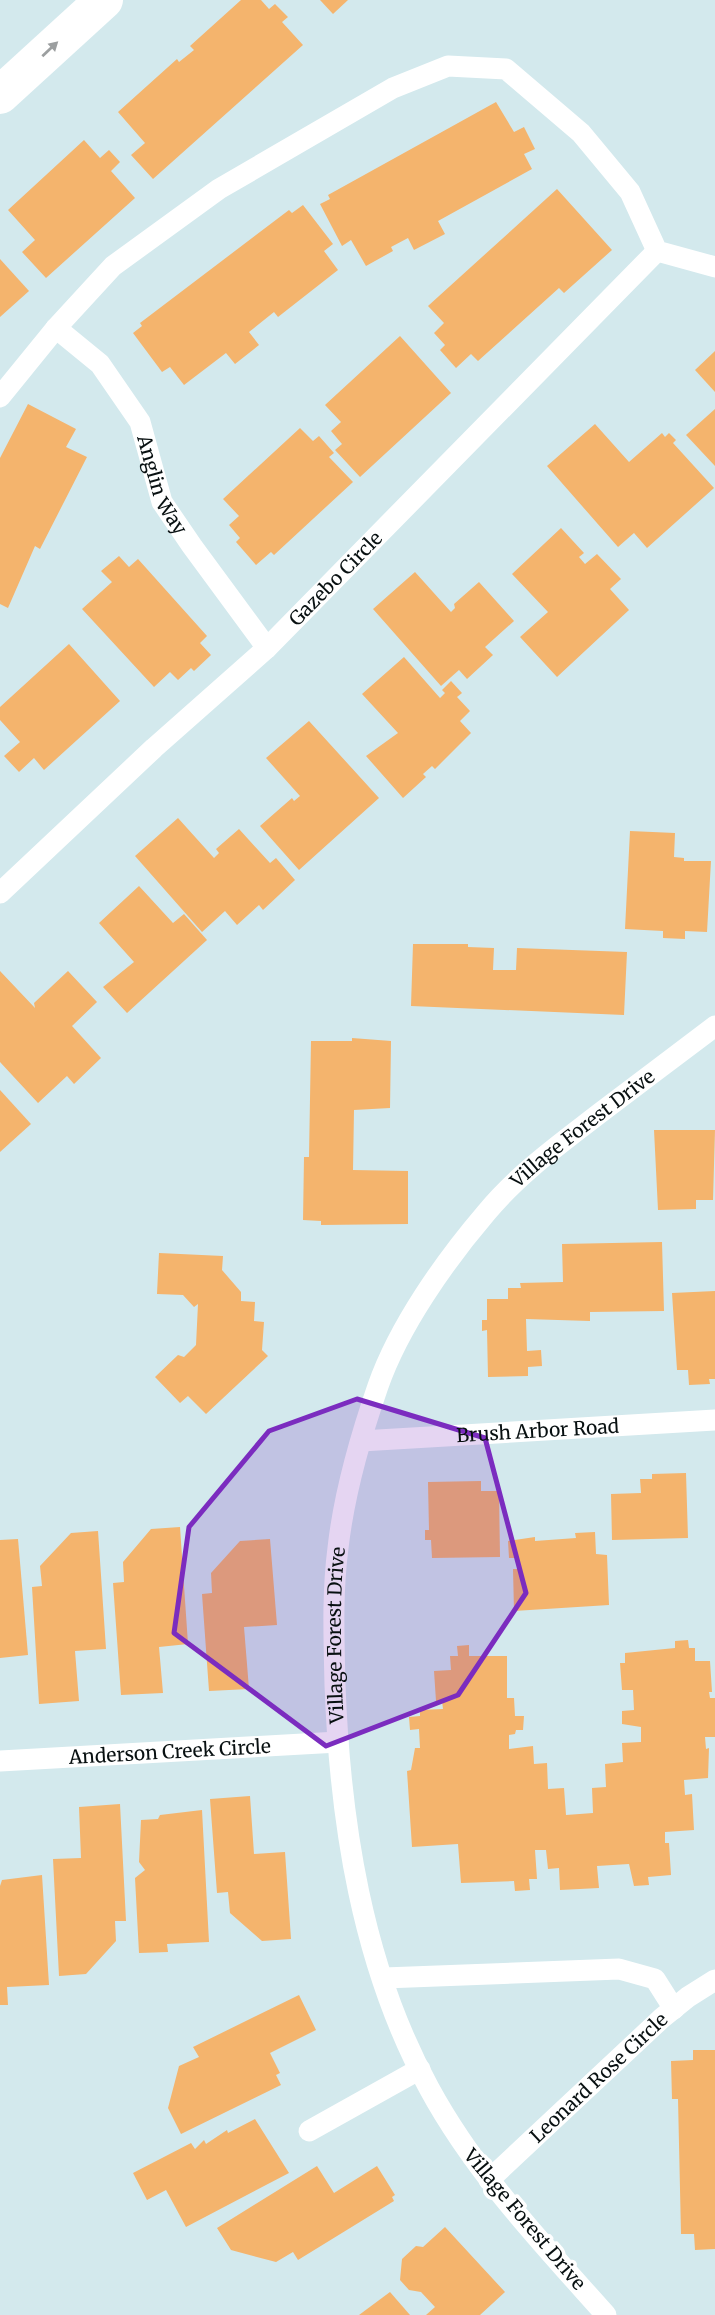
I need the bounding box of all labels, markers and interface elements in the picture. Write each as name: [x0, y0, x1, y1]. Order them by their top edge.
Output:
one-way arrow: [41, 42, 58, 58]
street label: Anglin Way: [132, 431, 192, 539]
street label: Gazebo Circle: [284, 526, 387, 631]
street label: Village Forest Drive: [504, 1064, 659, 1193]
street label: Brush Arbor Road: [456, 1414, 620, 1447]
street label: Village Forest Drive: [322, 1545, 350, 1725]
street label: Anderson Creek Circle: [67, 1734, 271, 1769]
street label: Leonard Rose Circle: [525, 2007, 672, 2148]
street label: Village Forest Drive: [458, 2143, 591, 2295]

